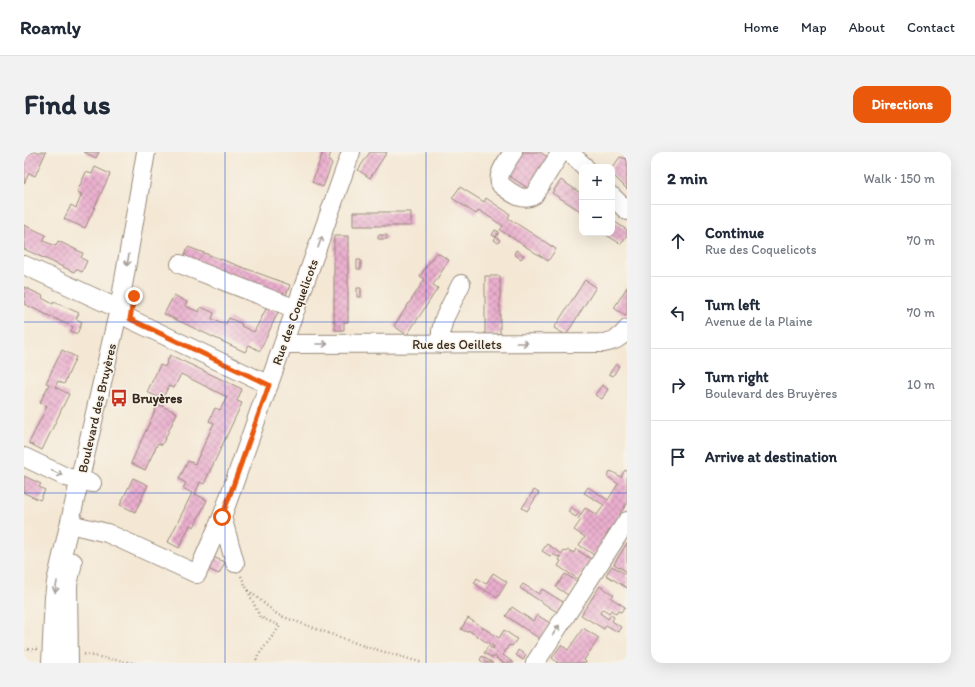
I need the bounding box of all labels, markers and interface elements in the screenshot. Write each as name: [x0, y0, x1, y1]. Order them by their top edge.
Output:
text: Roamly: [20, 16, 81, 39]
text: Home: [744, 19, 779, 36]
text: Map: [801, 19, 827, 36]
text: About: [849, 19, 885, 36]
text: Contact: [907, 19, 955, 36]
button: Directions: [853, 86, 951, 123]
text: Find us: [24, 87, 111, 121]
map controls: [579, 164, 615, 236]
button: +: [579, 164, 615, 200]
text: 2 min: [667, 168, 707, 188]
text: Walk · 150 m: [864, 171, 935, 186]
button: −: [579, 200, 615, 236]
text: Continue: [705, 224, 764, 242]
icon: ahead: [667, 230, 689, 252]
text: 70 m: [907, 233, 935, 248]
one-way arrow: [316, 236, 324, 248]
text: Rue des Coquelicots: [705, 242, 817, 257]
one-way arrow: [124, 253, 132, 266]
street label: Rue des Coquelicots: [269, 257, 321, 367]
route end: [125, 287, 143, 305]
text: Turn left: [705, 296, 760, 314]
icon: left: [667, 302, 689, 324]
text: 70 m: [907, 305, 935, 320]
text: Avenue de la Plaine: [705, 314, 813, 329]
street label: Rue des Oeillets: [412, 337, 502, 352]
one-way arrow: [515, 339, 528, 347]
one-way arrow: [315, 340, 328, 348]
street label: Boulevard des Bruyères: [75, 342, 119, 474]
text: Turn right: [705, 368, 769, 386]
icon: right: [667, 374, 689, 396]
text: 10 m: [907, 377, 935, 392]
text: Boulevard des Bruyères: [705, 386, 837, 401]
bus stop icon: Bruyères: [109, 388, 129, 408]
place label: Bruyères: [132, 391, 182, 407]
icon: arrive: [667, 446, 689, 468]
text: Arrive at destination: [705, 448, 837, 466]
one-way arrow: [51, 470, 63, 477]
route start: [213, 508, 231, 526]
one-way arrow: [51, 580, 59, 593]
one-way arrow: [552, 625, 560, 636]

